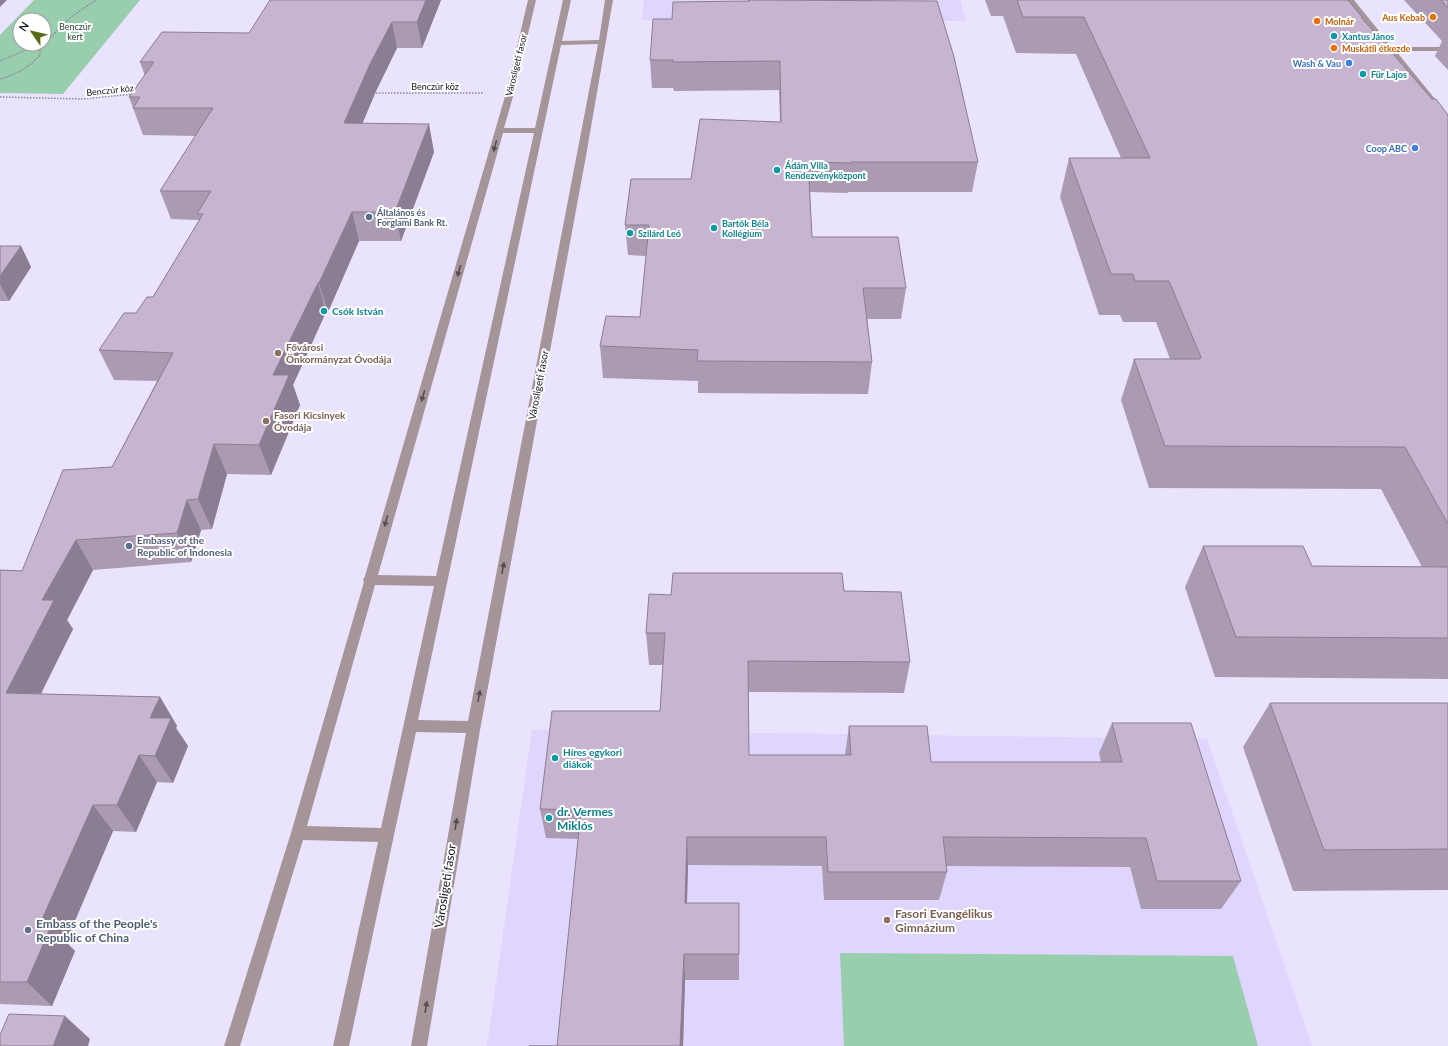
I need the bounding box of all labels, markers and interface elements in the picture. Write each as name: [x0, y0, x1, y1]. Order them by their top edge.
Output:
north arrow: [12, 12, 52, 52]
place label: Aus Kebab: [1381, 12, 1425, 23]
marker: Aus Kebab: [1428, 12, 1438, 22]
marker: Molnár: [1312, 16, 1322, 26]
place label: Molnár: [1325, 16, 1354, 27]
text: N: [16, 19, 31, 33]
park label: Benczúr kert: [59, 21, 92, 42]
marker: Xantus János: [1329, 31, 1339, 41]
place label: Xantus János: [1342, 31, 1394, 42]
street label: Városligeti fasor: [503, 32, 529, 97]
marker: Muskátli étkezde: [1329, 43, 1339, 53]
place label: Muskátli étkezde: [1342, 43, 1410, 54]
place label: Wash & Vau: [1293, 58, 1341, 69]
marker: Wash & Vau: [1344, 58, 1354, 68]
marker: Für Lajos: [1358, 69, 1368, 79]
place label: Für Lajos: [1371, 69, 1407, 80]
street label: Benczúr köz: [411, 81, 459, 92]
street label: Benczúr köz: [86, 82, 134, 98]
one-way arrow: [492, 141, 498, 153]
place label: Coop ABC: [1366, 143, 1407, 154]
marker: Coop ABC: [1410, 143, 1420, 153]
place label: Ádám Villa Rendezvényközpont: [784, 160, 867, 181]
marker: Ádám Villa Rendezvényközpont: [772, 165, 782, 175]
place label: Általános és Forglami Bank Rt.: [376, 207, 447, 228]
marker: Általános és Forglami Bank Rt.: [364, 212, 374, 222]
place label: Bartók Béla Kollégium: [722, 218, 769, 239]
marker: Bartók Béla Kollégium: [709, 223, 719, 233]
marker: Szilárd Leó: [625, 228, 635, 238]
place label: Szilárd Leó: [638, 228, 681, 239]
one-way arrow: [456, 265, 462, 277]
place label: Csók István: [332, 305, 384, 317]
marker: Csók István: [319, 306, 329, 316]
place label: Fővárosi Önkormányzat Óvodája: [286, 341, 391, 365]
marker: Fővárosi Önkormányzat Óvodája: [273, 348, 283, 358]
street label: Városligeti fasor: [525, 349, 551, 421]
one-way arrow: [419, 390, 425, 402]
place label: Fasori Kicsinyek Óvodája: [274, 409, 346, 433]
marker: Fasori Kicsinyek Óvodája: [261, 416, 271, 426]
one-way arrow: [383, 515, 389, 527]
place label: Embassy of the Republic of Indonesia: [137, 534, 232, 558]
marker: Embassy of the Republic of Indonesia: [124, 541, 134, 551]
one-way arrow: [501, 562, 507, 574]
one-way arrow: [477, 690, 483, 702]
place label: Híres egykori diákok: [563, 746, 622, 770]
marker: Híres egykori diákok: [550, 753, 560, 763]
place label: dr. Vermes Miklós: [557, 804, 613, 833]
marker: dr. Vermes Miklós: [544, 813, 554, 823]
one-way arrow: [453, 818, 459, 830]
street label: Városligeti fasor: [431, 843, 459, 929]
place label: Fasori Evangélikus Gimnázium: [895, 906, 993, 935]
marker: Fasori Evangélikus Gimnázium: [882, 915, 892, 925]
place label: Embass of the People's Republic of China: [36, 916, 158, 945]
marker: Embass of the People's Republic of China: [23, 925, 33, 935]
one-way arrow: [423, 1001, 429, 1014]

